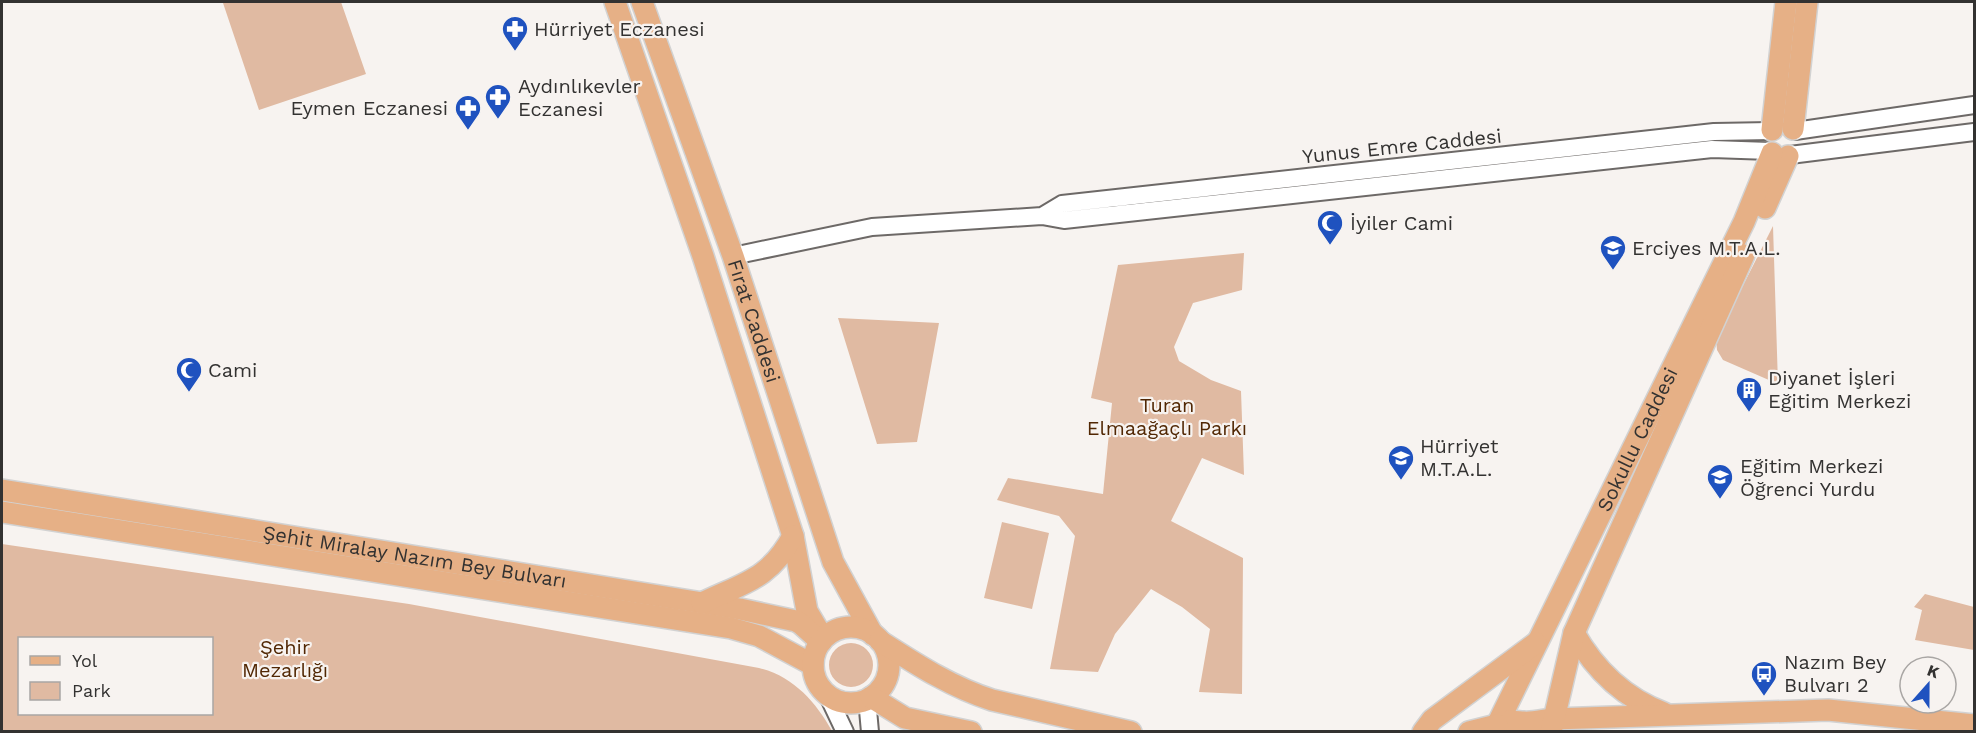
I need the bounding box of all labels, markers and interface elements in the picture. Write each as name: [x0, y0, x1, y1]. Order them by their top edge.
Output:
pharmacy icon: Hürriyet Eczanesi: [500, 14, 530, 52]
place label: Hürriyet Eczanesi: [534, 17, 705, 41]
place label: Aydınlıkevler Eczanesi: [518, 74, 641, 121]
pharmacy icon: Aydınlıkevler Eczanesi: [483, 82, 513, 120]
pharmacy icon: Eymen Eczanesi: [453, 93, 483, 131]
place label: Eymen Eczanesi: [290, 96, 448, 120]
street label: Yunus Emre Caddesi: [1301, 124, 1503, 168]
mosque icon: İyiler Cami: [1315, 208, 1345, 246]
place label: İyiler Cami: [1350, 211, 1453, 235]
school or university icon: Erciyes M.T.A.L.: [1598, 233, 1628, 271]
place label: Erciyes M.T.A.L.: [1632, 236, 1781, 260]
street label: Fırat Caddesi: [723, 256, 786, 386]
mosque icon: Cami: [174, 355, 204, 393]
place label: Cami: [208, 358, 257, 382]
street label: Sokullu Caddesi: [1592, 364, 1683, 516]
place label: Diyanet İşleri Eğitim Merkezi: [1768, 366, 1911, 413]
building icon: Diyanet İşleri Eğitim Merkezi: [1734, 375, 1764, 413]
park label: Turan Elmaağaçlı Parkı: [1087, 393, 1247, 440]
place label: Hürriyet M.T.A.L.: [1420, 434, 1499, 481]
school or university icon: Hürriyet M.T.A.L.: [1386, 443, 1416, 481]
place label: Eğitim Merkezi Öğrenci Yurdu: [1740, 454, 1883, 501]
school or university icon: Eğitim Merkezi Öğrenci Yurdu: [1705, 462, 1735, 500]
street label: Şehit Miralay Nazım Bey Bulvarı: [261, 520, 568, 593]
park label: Şehir Mezarlığı: [242, 635, 328, 682]
legend: [18, 637, 213, 715]
text: Yol: [72, 650, 98, 671]
place label: Nazım Bey Bulvarı 2: [1784, 650, 1887, 697]
north arrow: [1898, 655, 1958, 715]
bus stop icon: Nazım Bey Bulvarı 2: [1749, 659, 1779, 697]
text: K: [1925, 661, 1942, 682]
text: Park: [72, 680, 111, 701]

